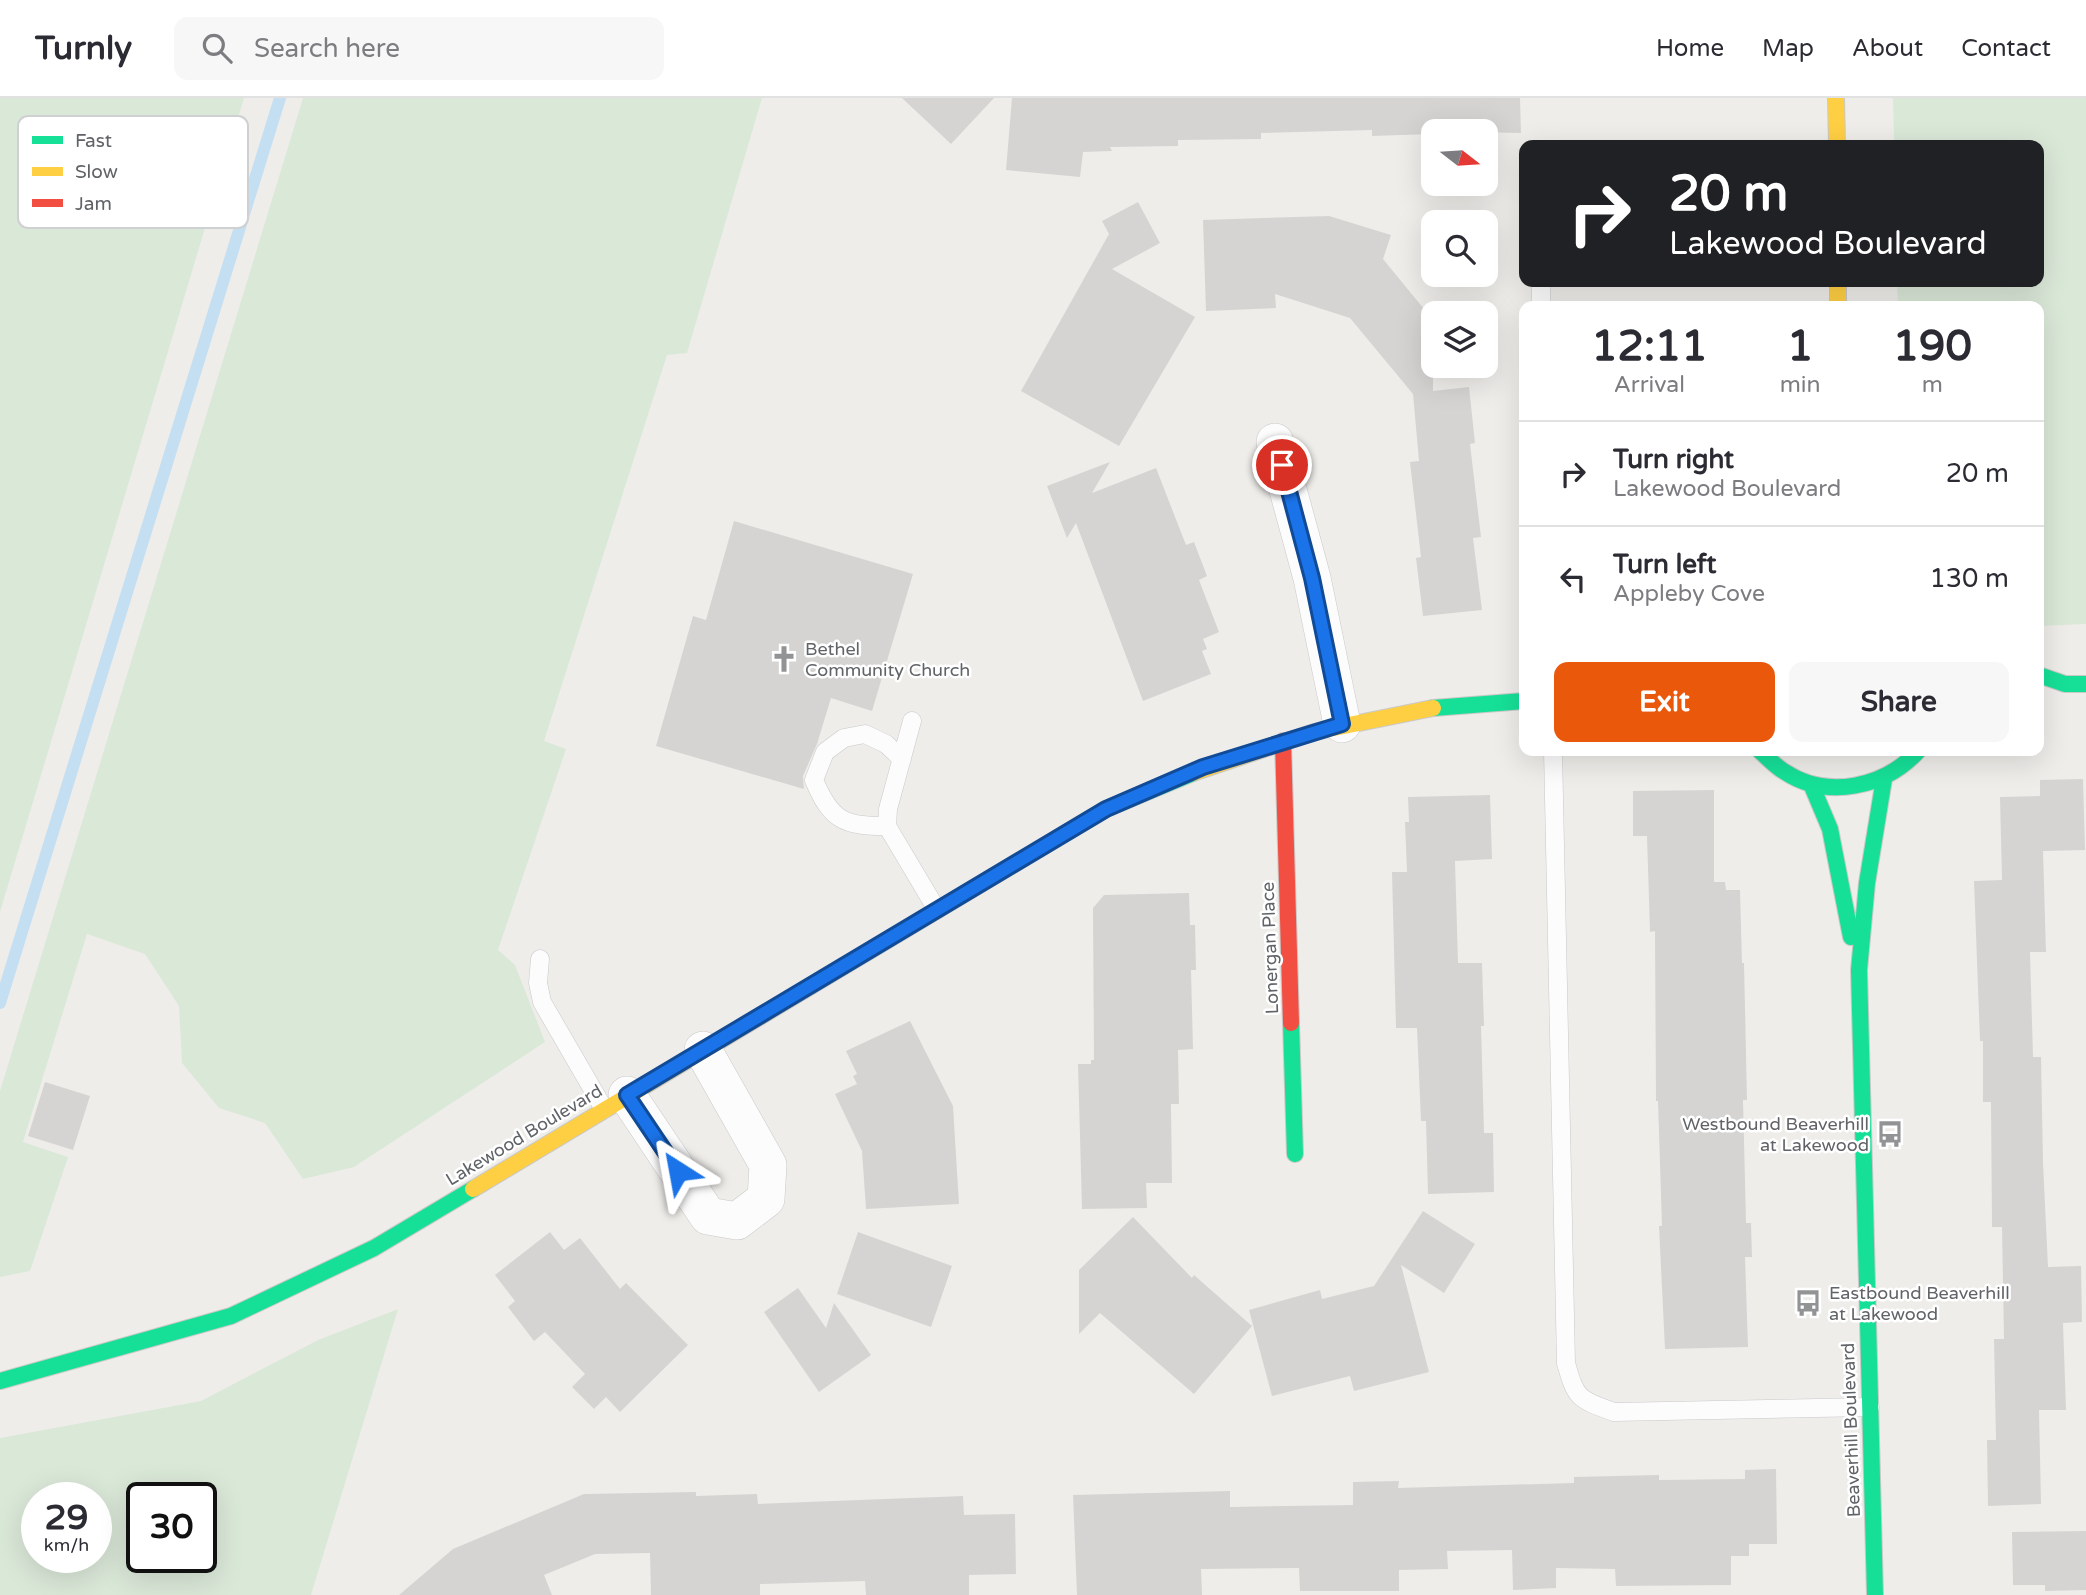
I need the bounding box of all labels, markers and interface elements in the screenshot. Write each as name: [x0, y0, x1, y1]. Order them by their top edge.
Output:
search box: [174, 17, 664, 80]
text: Turnly: [35, 29, 132, 68]
icon: search: [198, 29, 236, 67]
text: Search here: [254, 33, 400, 64]
text: Home: [1656, 34, 1724, 63]
text: Map: [1762, 34, 1814, 63]
text: About: [1852, 34, 1923, 63]
text: Contact: [1961, 34, 2051, 63]
legend: [18, 116, 248, 228]
north arrow: [1421, 119, 1498, 196]
map controls: [1421, 119, 1498, 378]
text: Fast: [75, 130, 112, 152]
text: Slow: [75, 161, 118, 183]
text: 20 m: [1669, 165, 1788, 224]
icon: right: [1554, 168, 1645, 259]
text: Jam: [75, 193, 112, 215]
button: search: [1421, 210, 1498, 287]
text: Lakewood Boulevard: [1669, 225, 1987, 263]
button: layers: [1421, 301, 1498, 378]
text: 12:11: [1591, 321, 1708, 372]
text: 1: [1787, 321, 1813, 372]
text: 190: [1893, 321, 1972, 372]
text: Arrival: [1614, 371, 1685, 399]
text: min: [1780, 371, 1821, 399]
text: m: [1922, 371, 1943, 399]
pin: [1252, 435, 1312, 495]
text: Turn right: [1613, 444, 1734, 475]
icon: arrive: [1263, 446, 1301, 484]
icon: right: [1554, 455, 1592, 493]
text: 20 m: [1946, 458, 2009, 489]
text: Lakewood Boulevard: [1613, 475, 1841, 503]
text: Turn left: [1613, 549, 1716, 580]
icon: left: [1554, 560, 1592, 598]
text: 130 m: [1929, 563, 2009, 594]
text: Appleby Cove: [1613, 580, 1765, 608]
place label: Bethel Community Church: [805, 638, 970, 681]
church icon: Bethel Community Church: [769, 644, 799, 674]
button: Exit: [1554, 662, 1775, 742]
button: Share: [1789, 662, 2009, 742]
street label: Lonergan Place: [1257, 881, 1283, 1015]
street label: Lakewood Boulevard: [442, 1080, 606, 1190]
place label: Westbound Beaverhill at Lakewood: [1682, 1113, 1869, 1156]
bus stop icon: Westbound Beaverhill at Lakewood: [1875, 1119, 1905, 1149]
position arrow: [641, 1134, 715, 1208]
place label: Eastbound Beaverhill at Lakewood: [1829, 1282, 2010, 1325]
bus stop icon: Eastbound Beaverhill at Lakewood: [1793, 1288, 1823, 1318]
street label: Beaverhill Boulevard: [1837, 1342, 1865, 1518]
speed limit sign: 30: [126, 1482, 217, 1573]
text: 29: [45, 1497, 88, 1539]
text: km/h: [44, 1534, 89, 1556]

